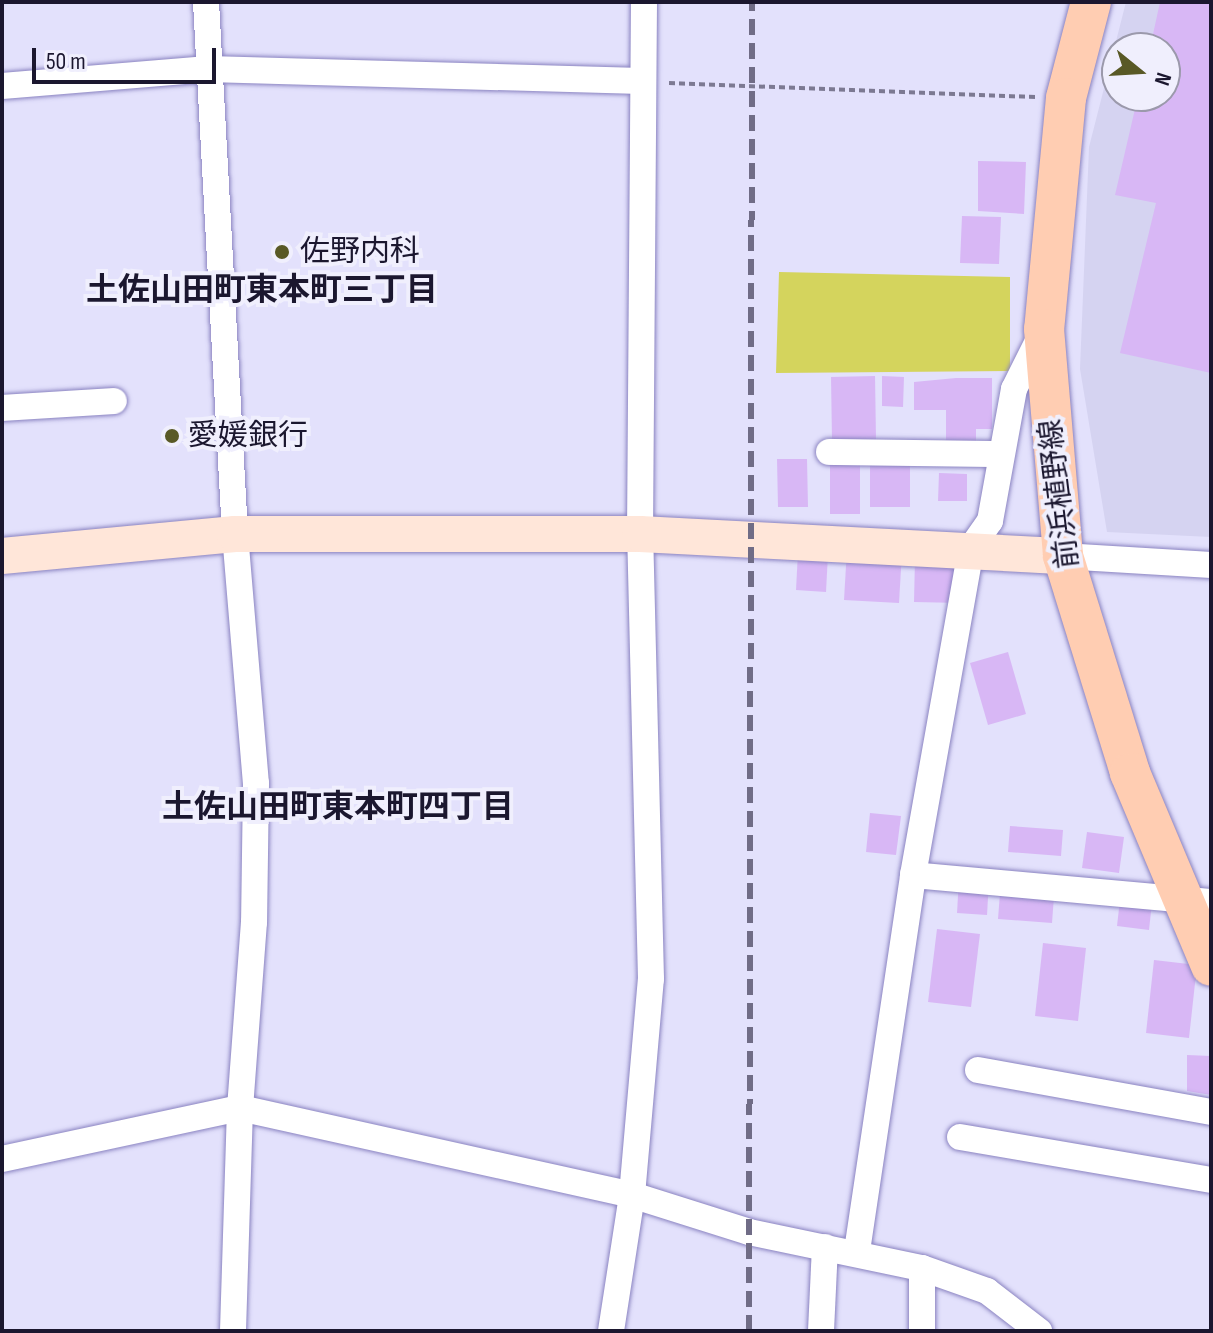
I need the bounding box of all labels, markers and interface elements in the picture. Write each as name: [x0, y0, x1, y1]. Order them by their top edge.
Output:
scale bar: [36, 32, 220, 82]
north arrow: [1101, 32, 1181, 112]
text: 50 m: [46, 47, 86, 76]
text: N: [1148, 69, 1177, 89]
place label: 佐野内科: [300, 234, 420, 270]
marker: 佐野内科: [271, 241, 293, 263]
district label: 土佐山田町東本町三丁目: [86, 272, 438, 310]
street label: 前浜植野線: [1033, 417, 1087, 571]
place label: 愛媛銀行: [188, 418, 308, 454]
marker: 愛媛銀行: [163, 427, 181, 445]
district label: 土佐山田町東本町四丁目: [162, 789, 514, 827]

